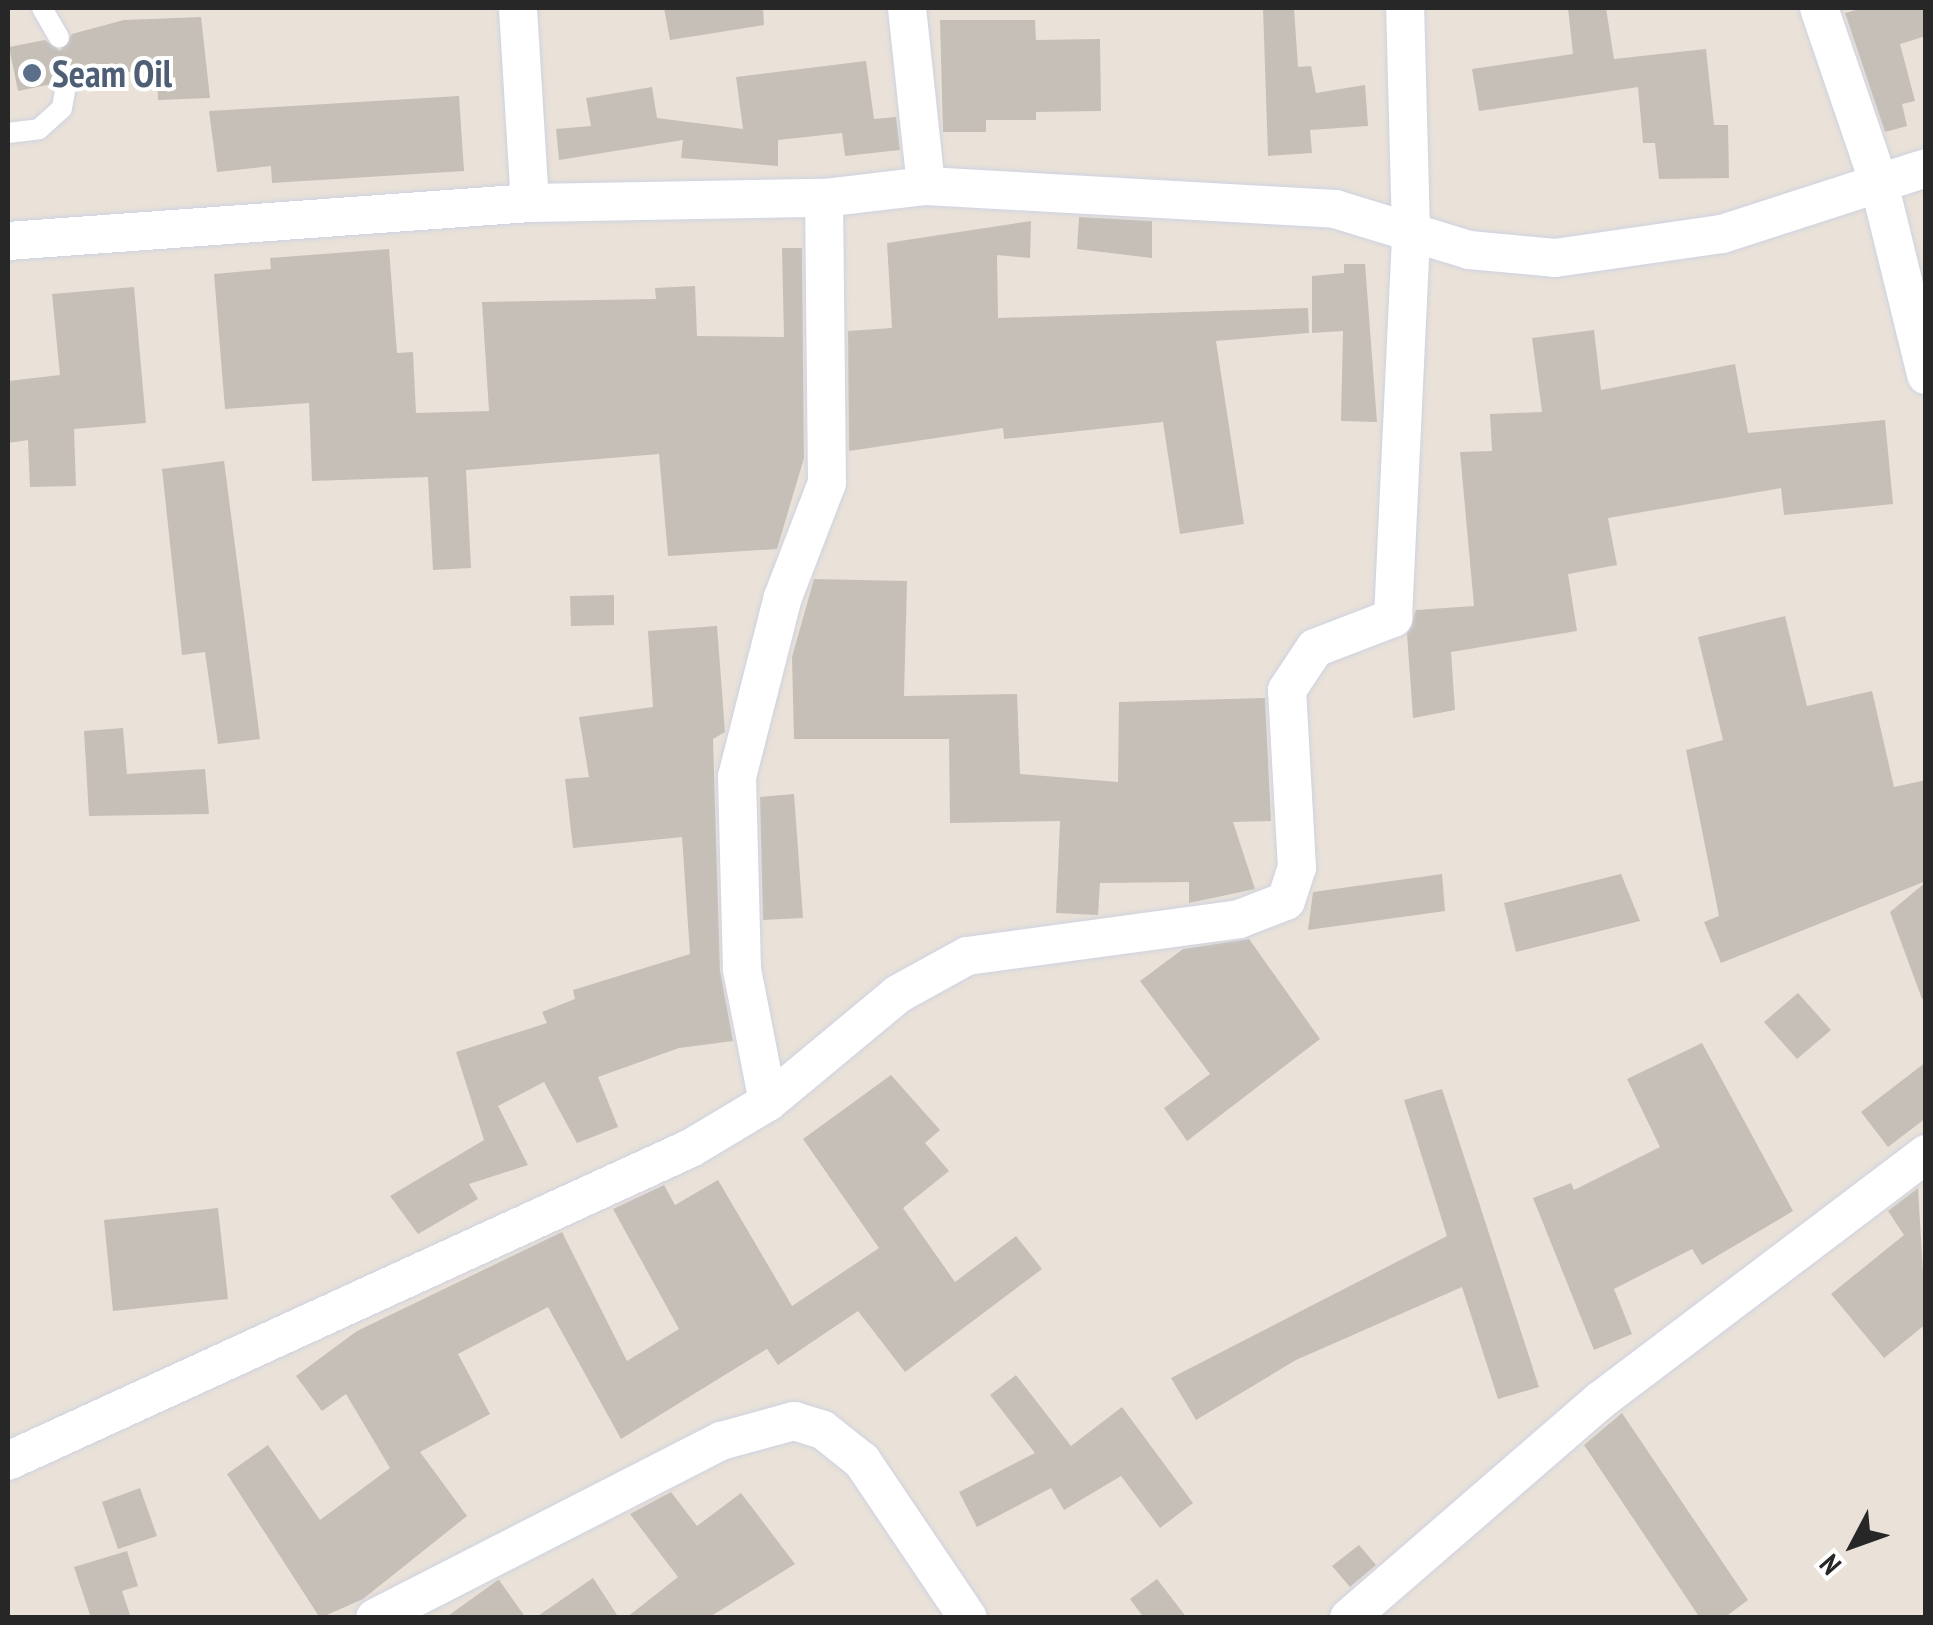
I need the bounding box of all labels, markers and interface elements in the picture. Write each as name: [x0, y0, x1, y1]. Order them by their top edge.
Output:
place label: Seam Oil: [52, 50, 172, 96]
marker: Seam Oil: [21, 62, 43, 84]
north arrow: [1803, 1495, 1903, 1595]
text: N: [1811, 1547, 1849, 1583]

